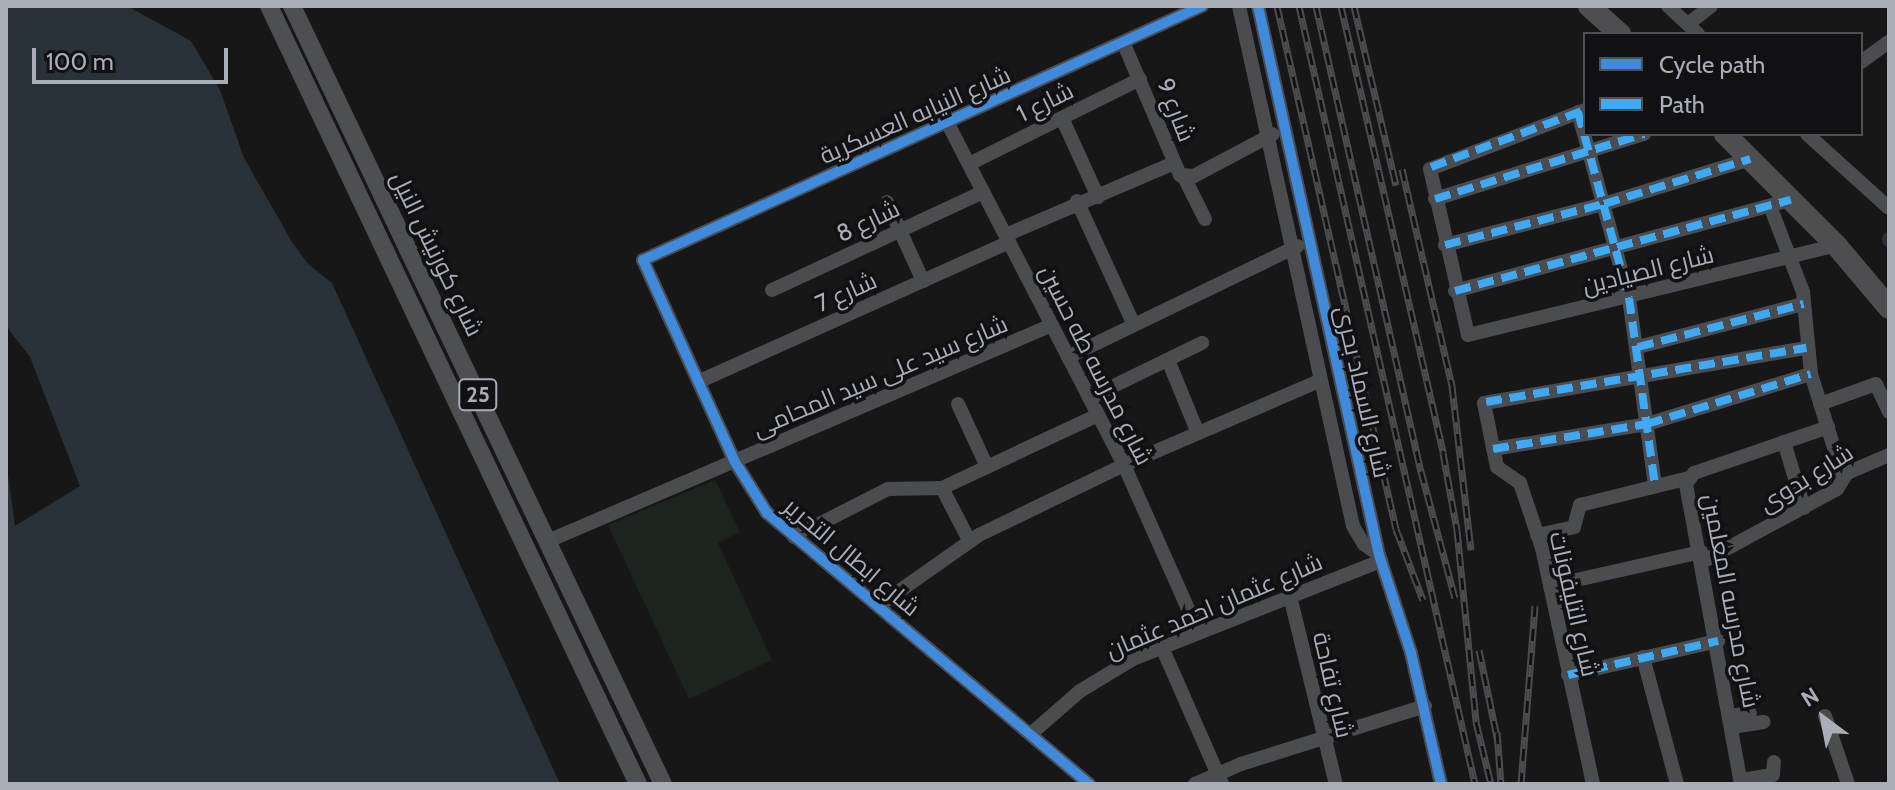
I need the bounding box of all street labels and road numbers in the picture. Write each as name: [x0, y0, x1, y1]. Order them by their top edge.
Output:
street label: شارع النيابه العسكرية: [815, 60, 1015, 170]
street label: شارع 9: [1151, 74, 1201, 146]
street label: شارع 1: [1012, 76, 1078, 128]
street label: شارع كورنيش النيل: [385, 167, 489, 341]
street label: شارع 8: [832, 194, 904, 248]
street label: شارع الصيادين: [1579, 240, 1717, 300]
street label: شارع مدرسه طه حسين: [1033, 260, 1159, 470]
street label: شارع 7: [811, 266, 881, 318]
street label: شارع السماد بحرى: [1329, 303, 1397, 481]
street label: شارع سيد على سيد المحامى: [748, 309, 1012, 443]
road number: 25: [458, 377, 498, 413]
street label: شارع بدوى: [1754, 438, 1858, 518]
street label: شارع ابطال التحرير: [778, 492, 926, 622]
street label: شارع مدرسه المعلمين: [1696, 492, 1766, 710]
street label: شارع التليفونات: [1543, 529, 1605, 679]
street label: شارع عثمان احمد عثمان: [1101, 547, 1327, 665]
street label: شارع تفاحة: [1307, 629, 1359, 741]

